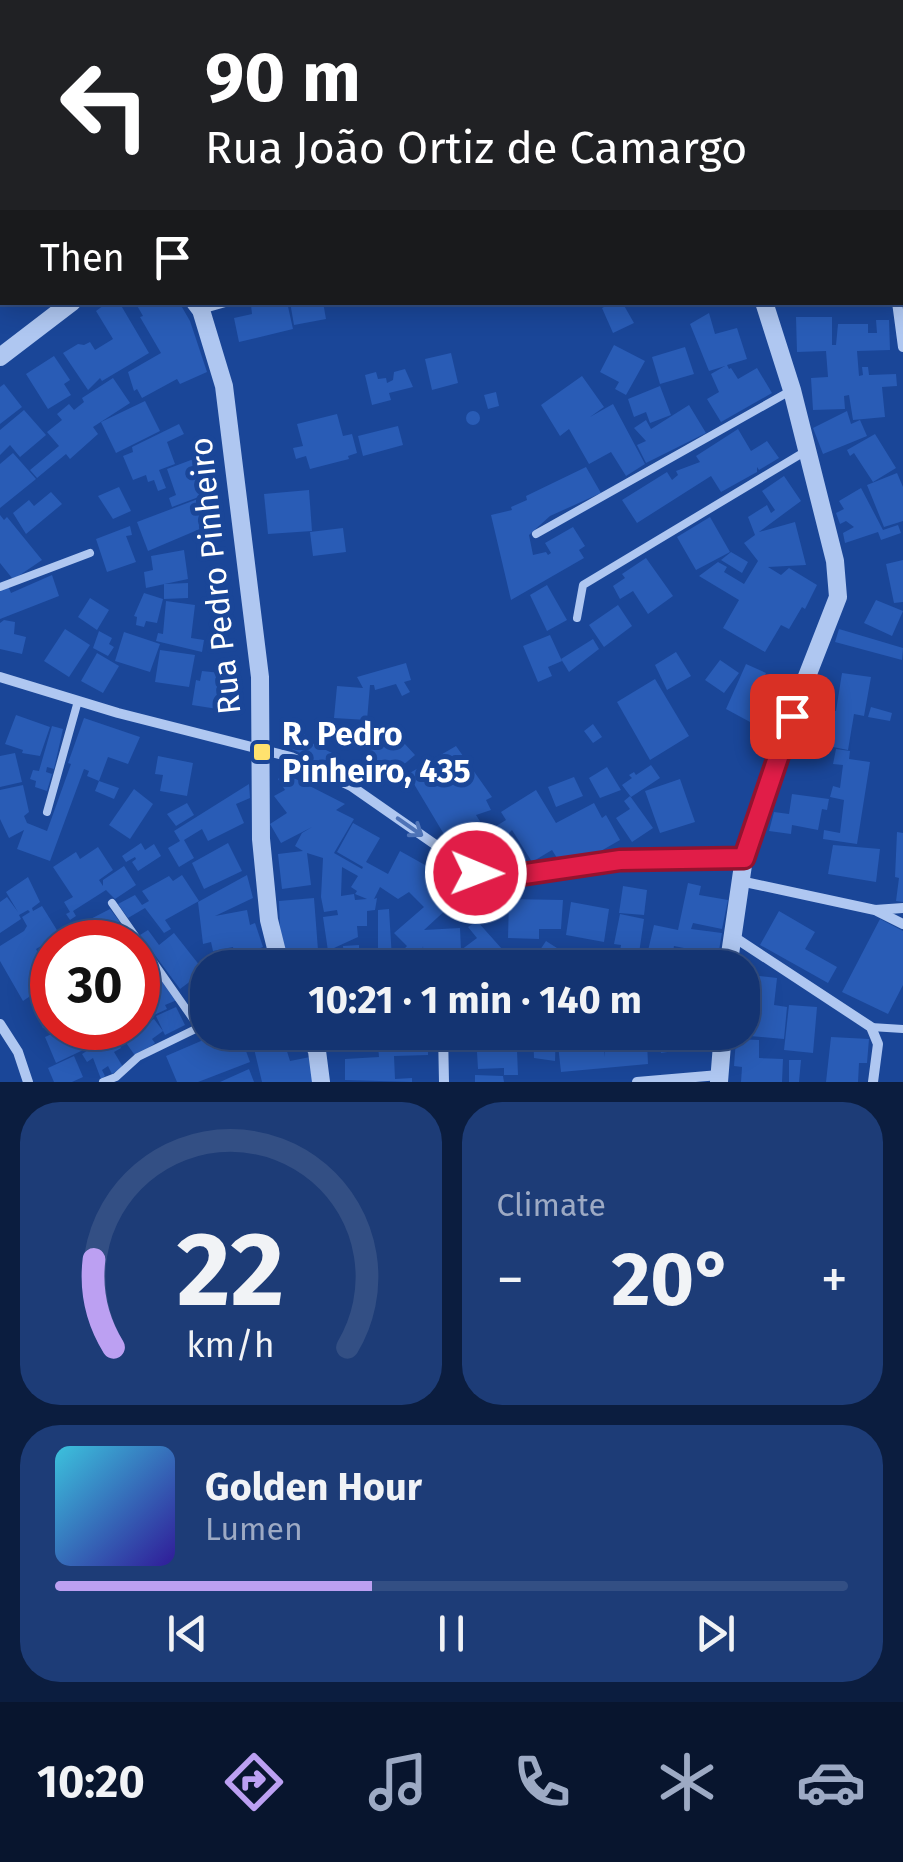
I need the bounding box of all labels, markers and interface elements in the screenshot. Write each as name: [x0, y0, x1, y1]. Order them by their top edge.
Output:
text: 90 m: [205, 36, 361, 120]
icon: left: [40, 40, 170, 170]
text: Rua João Ortiz de Camargo: [205, 121, 747, 175]
icon: arrive: [145, 230, 200, 285]
text: Then: [40, 235, 125, 281]
street label: Rua Pedro Pinheiro: [182, 436, 248, 716]
pin: [750, 674, 835, 759]
icon: arrive: [765, 689, 820, 744]
place label: R. Pedro Pinheiro, 435: [282, 715, 471, 790]
marker: R. Pedro Pinheiro, 435: [251, 741, 273, 763]
one-way arrow: [396, 816, 424, 837]
position arrow: [424, 821, 528, 925]
speed limit sign: 30: [30, 920, 160, 1050]
text: 10:21 · 1 min · 140 m: [308, 977, 642, 1023]
text: Climate: [497, 1186, 606, 1224]
text: 22: [177, 1208, 285, 1333]
text: 20°: [611, 1235, 733, 1325]
text: −: [497, 1247, 524, 1313]
text: +: [821, 1247, 848, 1313]
text: km/h: [187, 1324, 275, 1366]
text: Golden Hour: [205, 1464, 422, 1510]
text: Lumen: [205, 1510, 303, 1548]
icon: previous: [160, 1606, 215, 1661]
icon: pause: [424, 1606, 479, 1661]
icon: next: [688, 1606, 743, 1661]
icon: directions: [219, 1747, 289, 1817]
icon: music: [363, 1747, 433, 1817]
icon: phone: [507, 1747, 577, 1817]
icon: climate: [652, 1747, 722, 1817]
icon: car: [796, 1747, 866, 1817]
text: 10:20: [37, 1755, 145, 1809]

